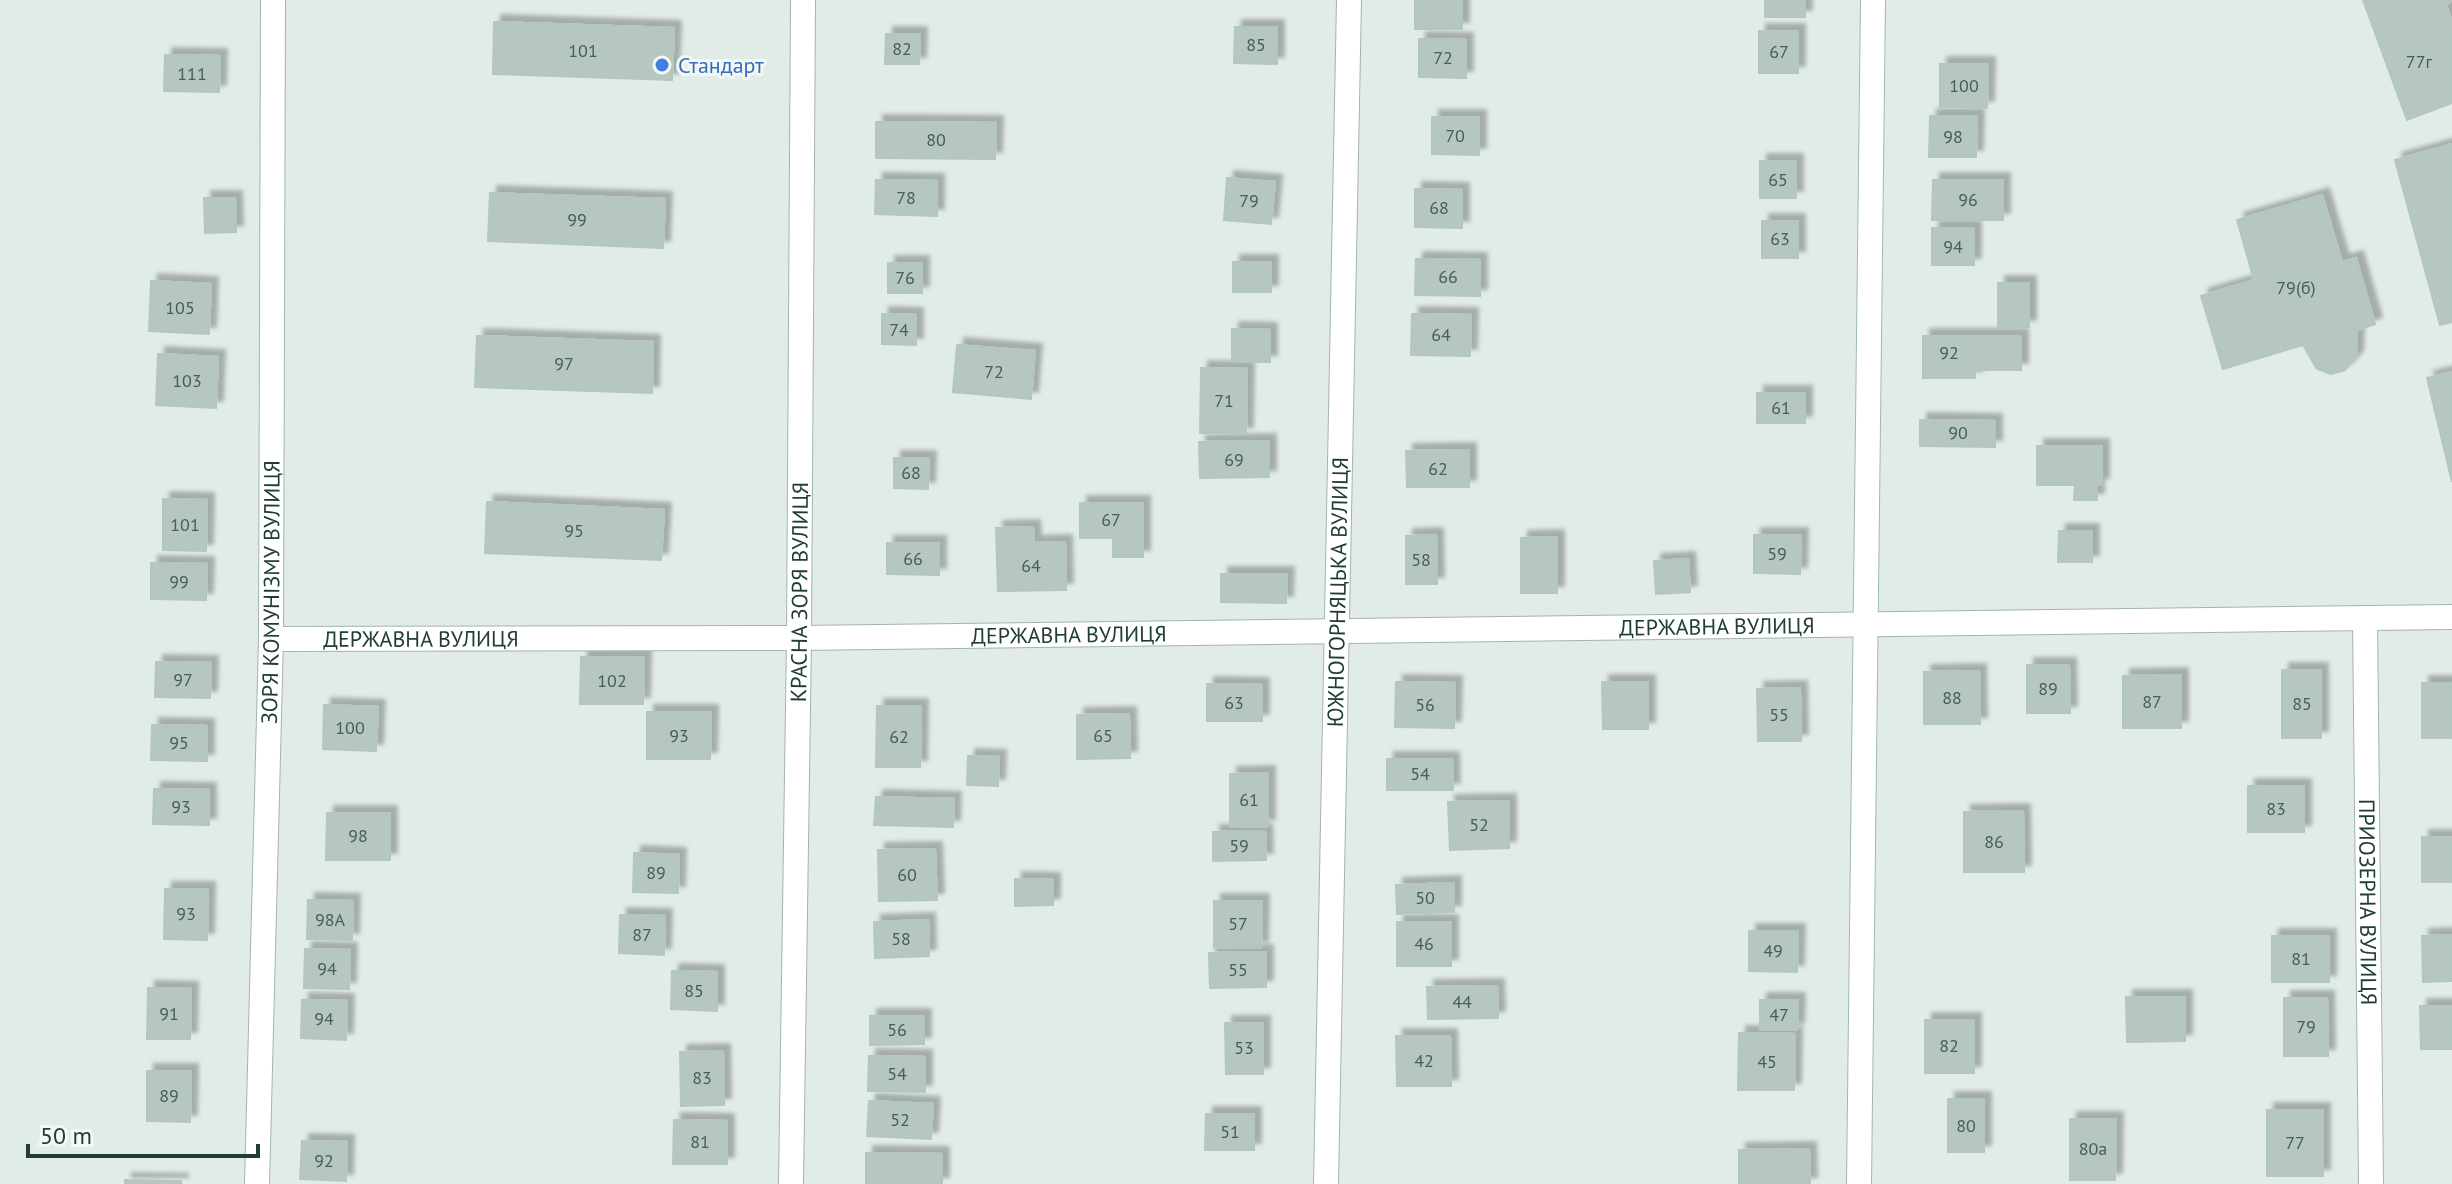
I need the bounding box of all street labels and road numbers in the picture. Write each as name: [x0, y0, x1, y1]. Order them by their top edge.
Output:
street label: ЮЖНОГОРНЯЦЬКА ВУЛИЦЯ: [1321, 457, 1354, 727]
street label: ЗОРЯ КОМУНІЗМУ ВУЛИЦЯ: [255, 460, 286, 724]
street label: КРАСНА ЗОРЯ ВУЛИЦЯ: [784, 482, 814, 702]
street label: ДЕРЖАВНА ВУЛИЦЯ: [1619, 611, 1815, 642]
street label: ДЕРЖАВНА ВУЛИЦЯ: [971, 619, 1167, 650]
street label: ДЕРЖАВНА ВУЛИЦЯ: [323, 625, 519, 653]
street label: ПРИОЗЕРНА ВУЛИЦЯ: [2353, 799, 2383, 1005]

